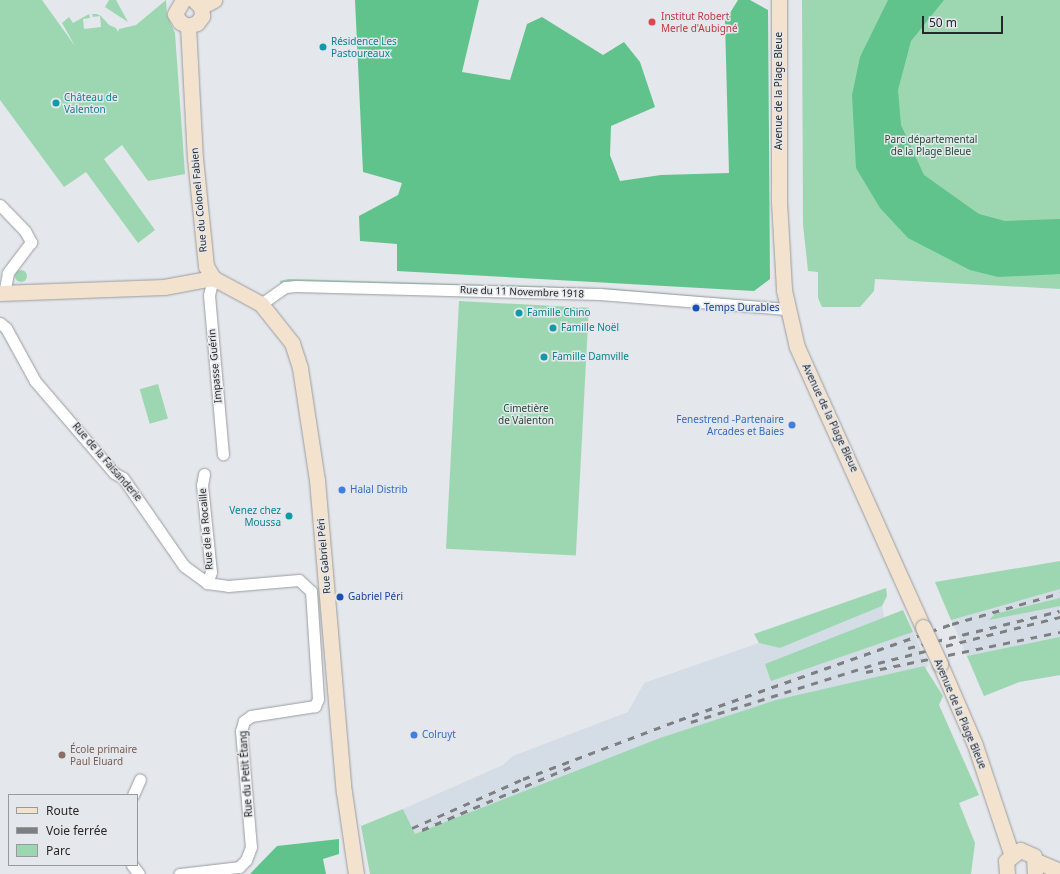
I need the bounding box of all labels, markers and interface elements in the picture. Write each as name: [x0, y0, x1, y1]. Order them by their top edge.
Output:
scale bar: [924, 8, 1005, 34]
place label: Institut Robert Merle d'Aubigné: [661, 10, 738, 34]
text: 50 m: [929, 14, 957, 31]
marker: Institut Robert Merle d'Aubigné: [646, 16, 658, 28]
street label: Avenue de la Plage Bleue: [773, 32, 785, 150]
place label: Résidence Les Pastoureaux: [331, 35, 397, 58]
marker: Résidence Les Pastoureaux: [318, 42, 328, 52]
place label: Château de Valenton: [64, 91, 118, 114]
marker: Château de Valenton: [51, 98, 61, 108]
park label: Parc départemental de la Plage Bleue: [885, 133, 977, 156]
street label: Rue du Colonel Fabien: [188, 147, 210, 253]
street label: Rue du 11 Novembre 1918: [460, 284, 584, 300]
place label: Temps Durables: [704, 302, 780, 314]
marker: Temps Durables: [691, 303, 701, 313]
place label: Famille Chino: [527, 307, 590, 319]
marker: Famille Chino: [514, 308, 524, 318]
place label: Famille Noël: [561, 322, 619, 334]
marker: Famille Noël: [548, 323, 558, 333]
street label: Impasse Guérin: [206, 328, 224, 404]
place label: Famille Damville: [552, 351, 629, 363]
marker: Famille Damville: [539, 352, 549, 362]
street label: Avenue de la Plage Bleue: [800, 362, 860, 474]
park label: Cimetière de Valenton: [498, 402, 554, 426]
place label: Fenestrend -Partenaire Arcades et Baies: [676, 413, 784, 436]
street label: Rue de la Faisanderie: [70, 420, 144, 504]
marker: Fenestrend -Partenaire Arcades et Baies: [787, 420, 797, 430]
place label: Halal Distrib: [350, 484, 408, 496]
marker: Halal Distrib: [337, 485, 347, 495]
street label: Rue de la Rocaille: [196, 488, 216, 570]
place label: Venez chez Moussa: [229, 504, 281, 528]
marker: Venez chez Moussa: [284, 511, 294, 521]
street label: Rue Gabriel Péri: [315, 518, 333, 594]
place label: Gabriel Péri: [348, 591, 403, 603]
marker: Gabriel Péri: [335, 592, 345, 602]
street label: Avenue de la Plage Bleue: [931, 657, 989, 771]
place label: Colruyt: [422, 729, 456, 741]
street label: Rue du Petit Étang: [237, 730, 255, 818]
marker: Colruyt: [409, 730, 419, 740]
place label: École primaire Paul Eluard: [70, 743, 137, 766]
marker: École primaire Paul Eluard: [57, 750, 67, 760]
legend: [8, 794, 138, 866]
text: Route: [46, 802, 79, 819]
text: Voie ferrée: [46, 822, 107, 839]
text: Parc: [46, 842, 70, 859]

